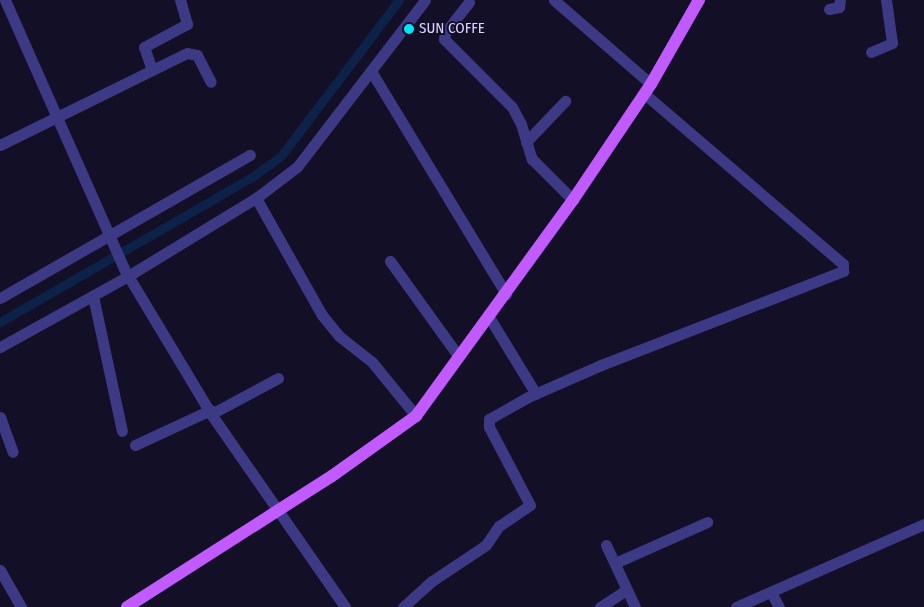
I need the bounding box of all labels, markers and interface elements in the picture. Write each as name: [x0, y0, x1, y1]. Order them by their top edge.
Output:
place label: SUN COFFE: [419, 20, 485, 38]
marker: SUN COFFE: [403, 23, 415, 35]

